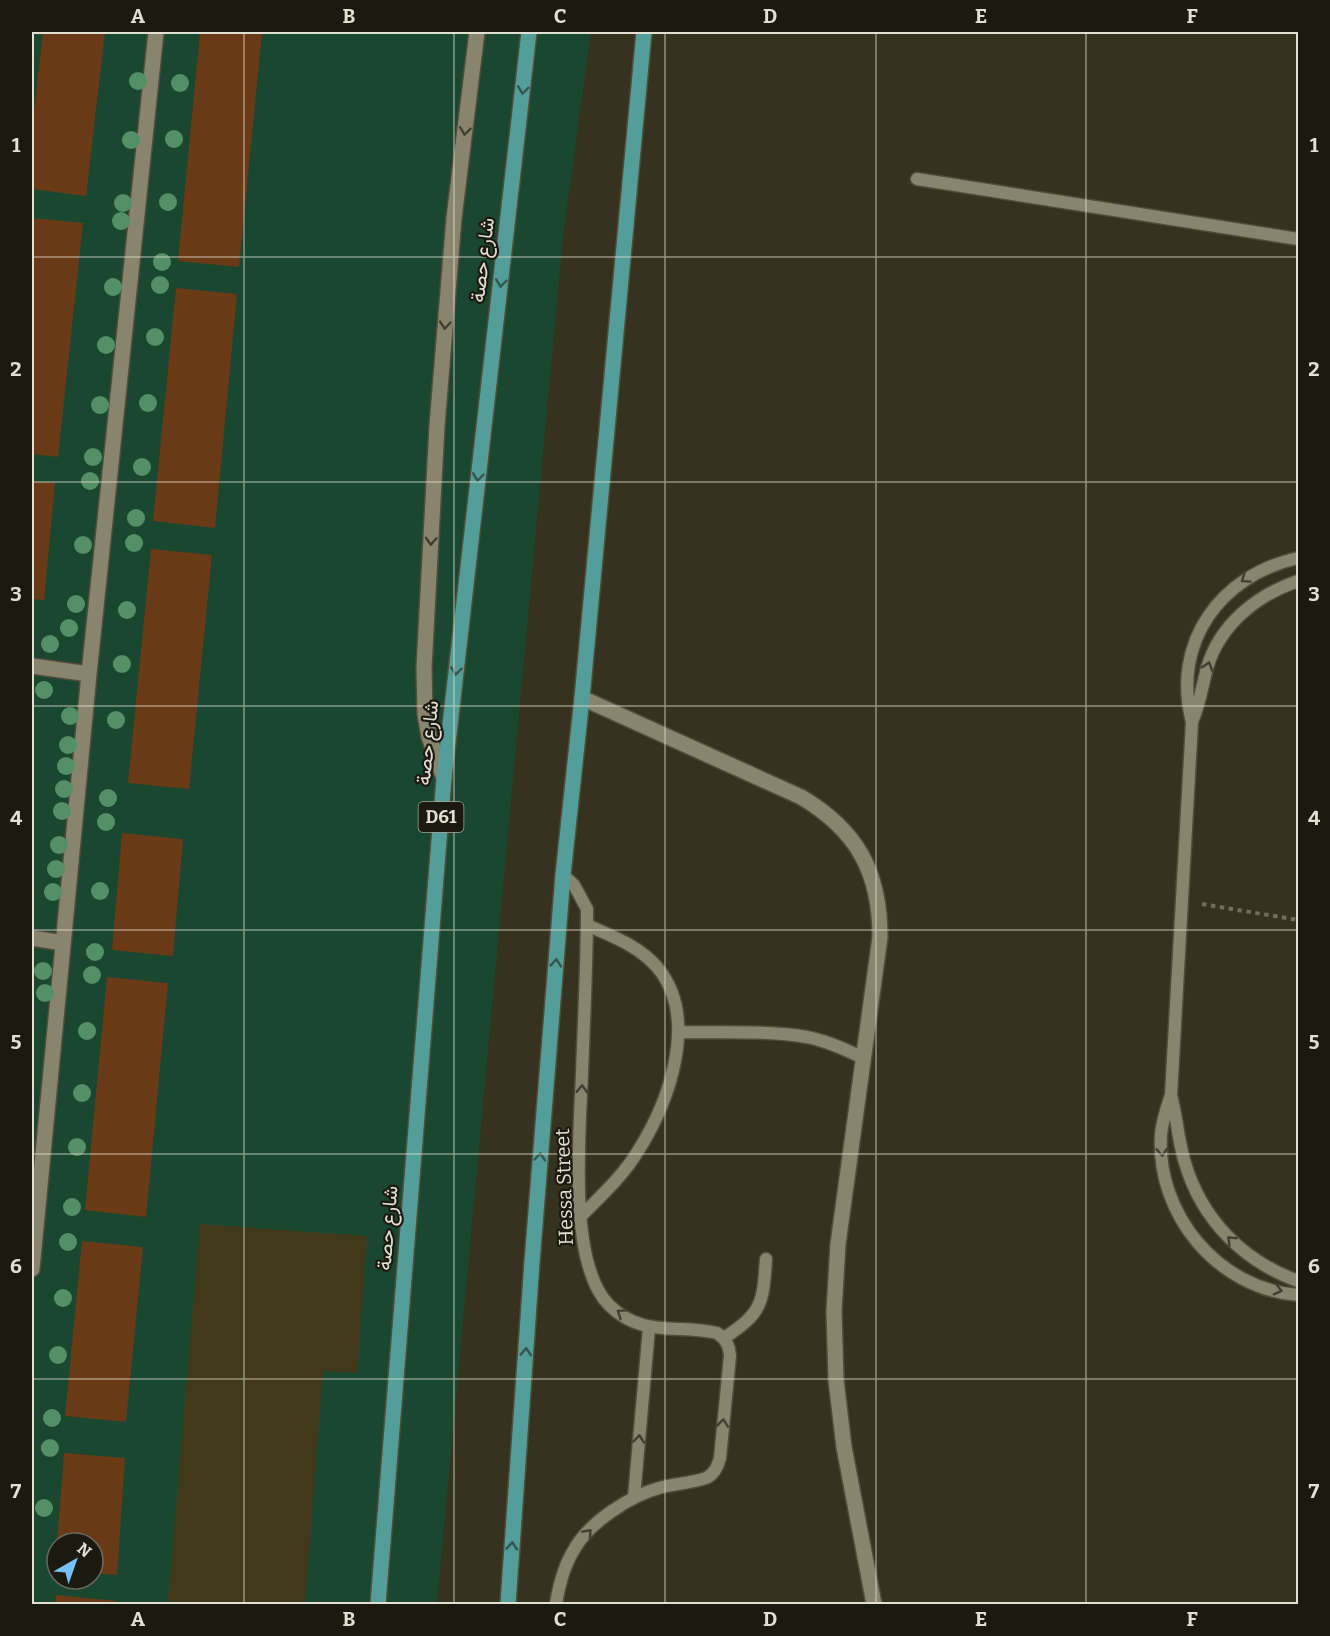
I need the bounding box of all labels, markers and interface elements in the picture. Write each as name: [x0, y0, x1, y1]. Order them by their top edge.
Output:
text: A: [131, 4, 146, 28]
text: B: [343, 4, 356, 28]
text: C: [554, 4, 566, 28]
text: D: [763, 4, 777, 28]
text: E: [975, 4, 987, 28]
text: F: [1186, 4, 1198, 28]
one-way arrow: [517, 85, 529, 94]
one-way arrow: [459, 127, 471, 136]
text: 1: [12, 133, 21, 157]
text: 1: [1310, 133, 1319, 157]
street label: شارع حصة: [465, 216, 501, 304]
one-way arrow: [495, 279, 507, 288]
one-way arrow: [439, 321, 452, 330]
text: 2: [10, 357, 22, 381]
text: 2: [1308, 357, 1320, 381]
one-way arrow: [473, 473, 485, 482]
one-way arrow: [424, 536, 437, 545]
one-way arrow: [1241, 572, 1251, 584]
text: 3: [10, 582, 22, 606]
text: 3: [1308, 582, 1320, 606]
one-way arrow: [1201, 661, 1214, 672]
one-way arrow: [450, 666, 463, 675]
street label: شارع حصة: [411, 699, 445, 787]
road number: D61: [418, 802, 464, 832]
text: 4: [10, 806, 22, 830]
text: 4: [1308, 806, 1320, 830]
one-way arrow: [549, 958, 562, 967]
text: 5: [11, 1030, 22, 1054]
text: 5: [1309, 1030, 1320, 1054]
one-way arrow: [575, 1084, 588, 1093]
street label: Hessa Street: [550, 1128, 578, 1246]
one-way arrow: [1155, 1147, 1168, 1156]
one-way arrow: [533, 1153, 546, 1162]
street label: شارع حصة: [371, 1185, 405, 1272]
one-way arrow: [1228, 1236, 1238, 1247]
text: 6: [10, 1254, 22, 1278]
text: 6: [1308, 1254, 1320, 1278]
one-way arrow: [1273, 1283, 1283, 1296]
one-way arrow: [617, 1309, 628, 1320]
one-way arrow: [519, 1347, 532, 1356]
one-way arrow: [716, 1418, 729, 1427]
one-way arrow: [632, 1434, 645, 1443]
text: 7: [11, 1479, 22, 1503]
text: 7: [1309, 1479, 1320, 1503]
one-way arrow: [580, 1530, 591, 1541]
north arrow: [45, 1531, 105, 1591]
text: N: [73, 1539, 95, 1561]
one-way arrow: [506, 1542, 519, 1551]
text: A: [131, 1607, 146, 1631]
text: B: [343, 1607, 356, 1631]
text: C: [554, 1607, 566, 1631]
text: D: [763, 1607, 777, 1631]
text: E: [975, 1607, 987, 1631]
text: F: [1186, 1607, 1198, 1631]

